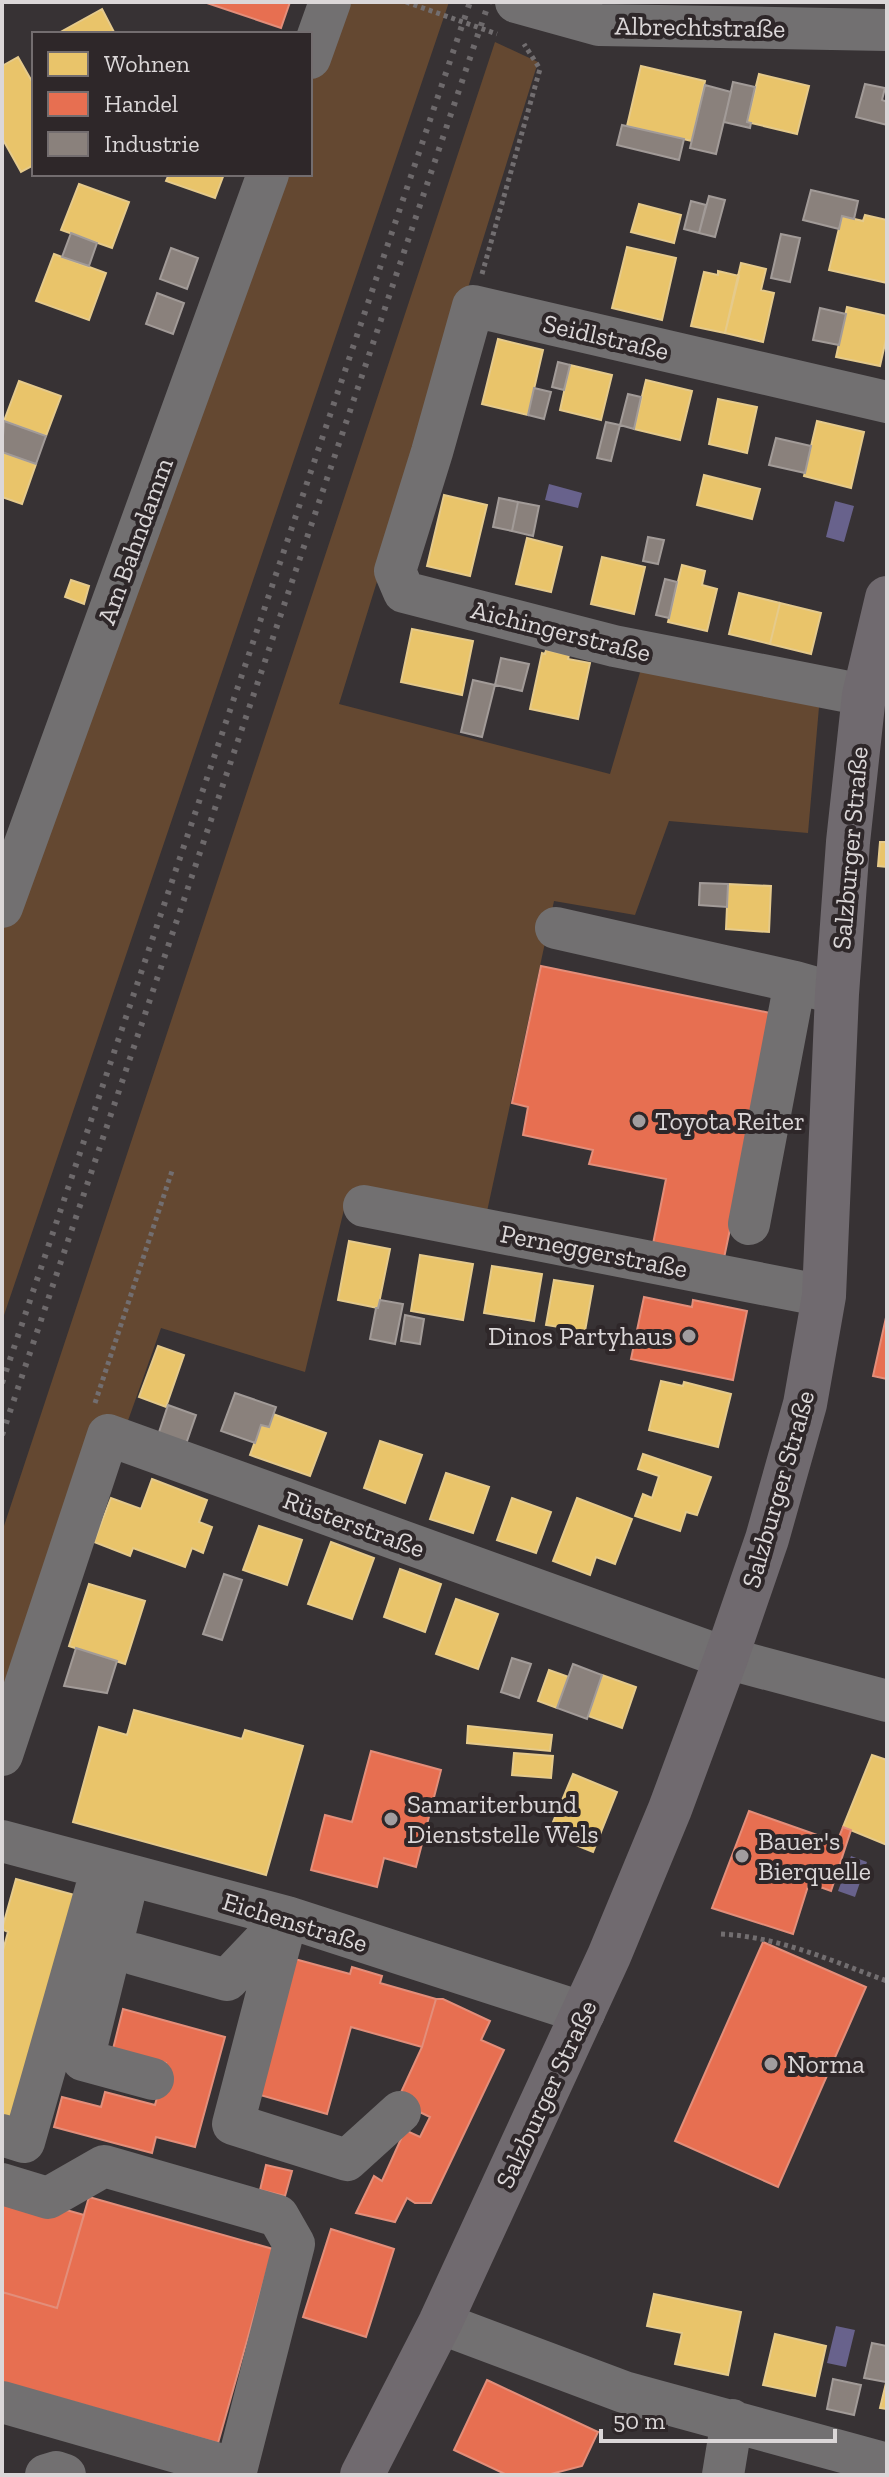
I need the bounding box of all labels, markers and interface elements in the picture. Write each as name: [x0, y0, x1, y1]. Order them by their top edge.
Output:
street label: Albrechtstraße: [614, 10, 786, 44]
legend: [32, 32, 312, 176]
text: Wohnen: [104, 49, 190, 78]
text: Handel: [104, 89, 178, 118]
text: Industrie: [104, 129, 200, 158]
street label: Seidlstraße: [540, 307, 672, 367]
street label: Am Bahndamm: [90, 453, 180, 629]
street label: Aichingerstraße: [468, 593, 654, 669]
street label: Salzburger Straße: [825, 745, 875, 951]
place label: Toyota Reiter: [655, 1105, 805, 1137]
marker: Toyota Reiter: [630, 1112, 648, 1130]
street label: Perneggerstraße: [498, 1217, 690, 1285]
place label: Dinos Partyhaus: [488, 1320, 673, 1352]
marker: Dinos Partyhaus: [680, 1327, 698, 1345]
street label: Salzburger Straße: [735, 1387, 821, 1591]
street label: Rüsterstraße: [279, 1484, 429, 1564]
place label: Samariterbund Dienststelle Wels: [407, 1788, 599, 1850]
marker: Samariterbund Dienststelle Wels: [382, 1810, 400, 1828]
place label: Bauer's Bierquelle: [758, 1825, 871, 1887]
marker: Bauer's Bierquelle: [733, 1847, 751, 1865]
street label: Eichenstraße: [219, 1885, 371, 1959]
street label: Salzburger Straße: [488, 1995, 604, 2193]
place label: Norma: [787, 2048, 865, 2080]
marker: Norma: [762, 2055, 780, 2073]
scale bar: [601, 2393, 835, 2443]
text: 50 m: [613, 2406, 666, 2435]

